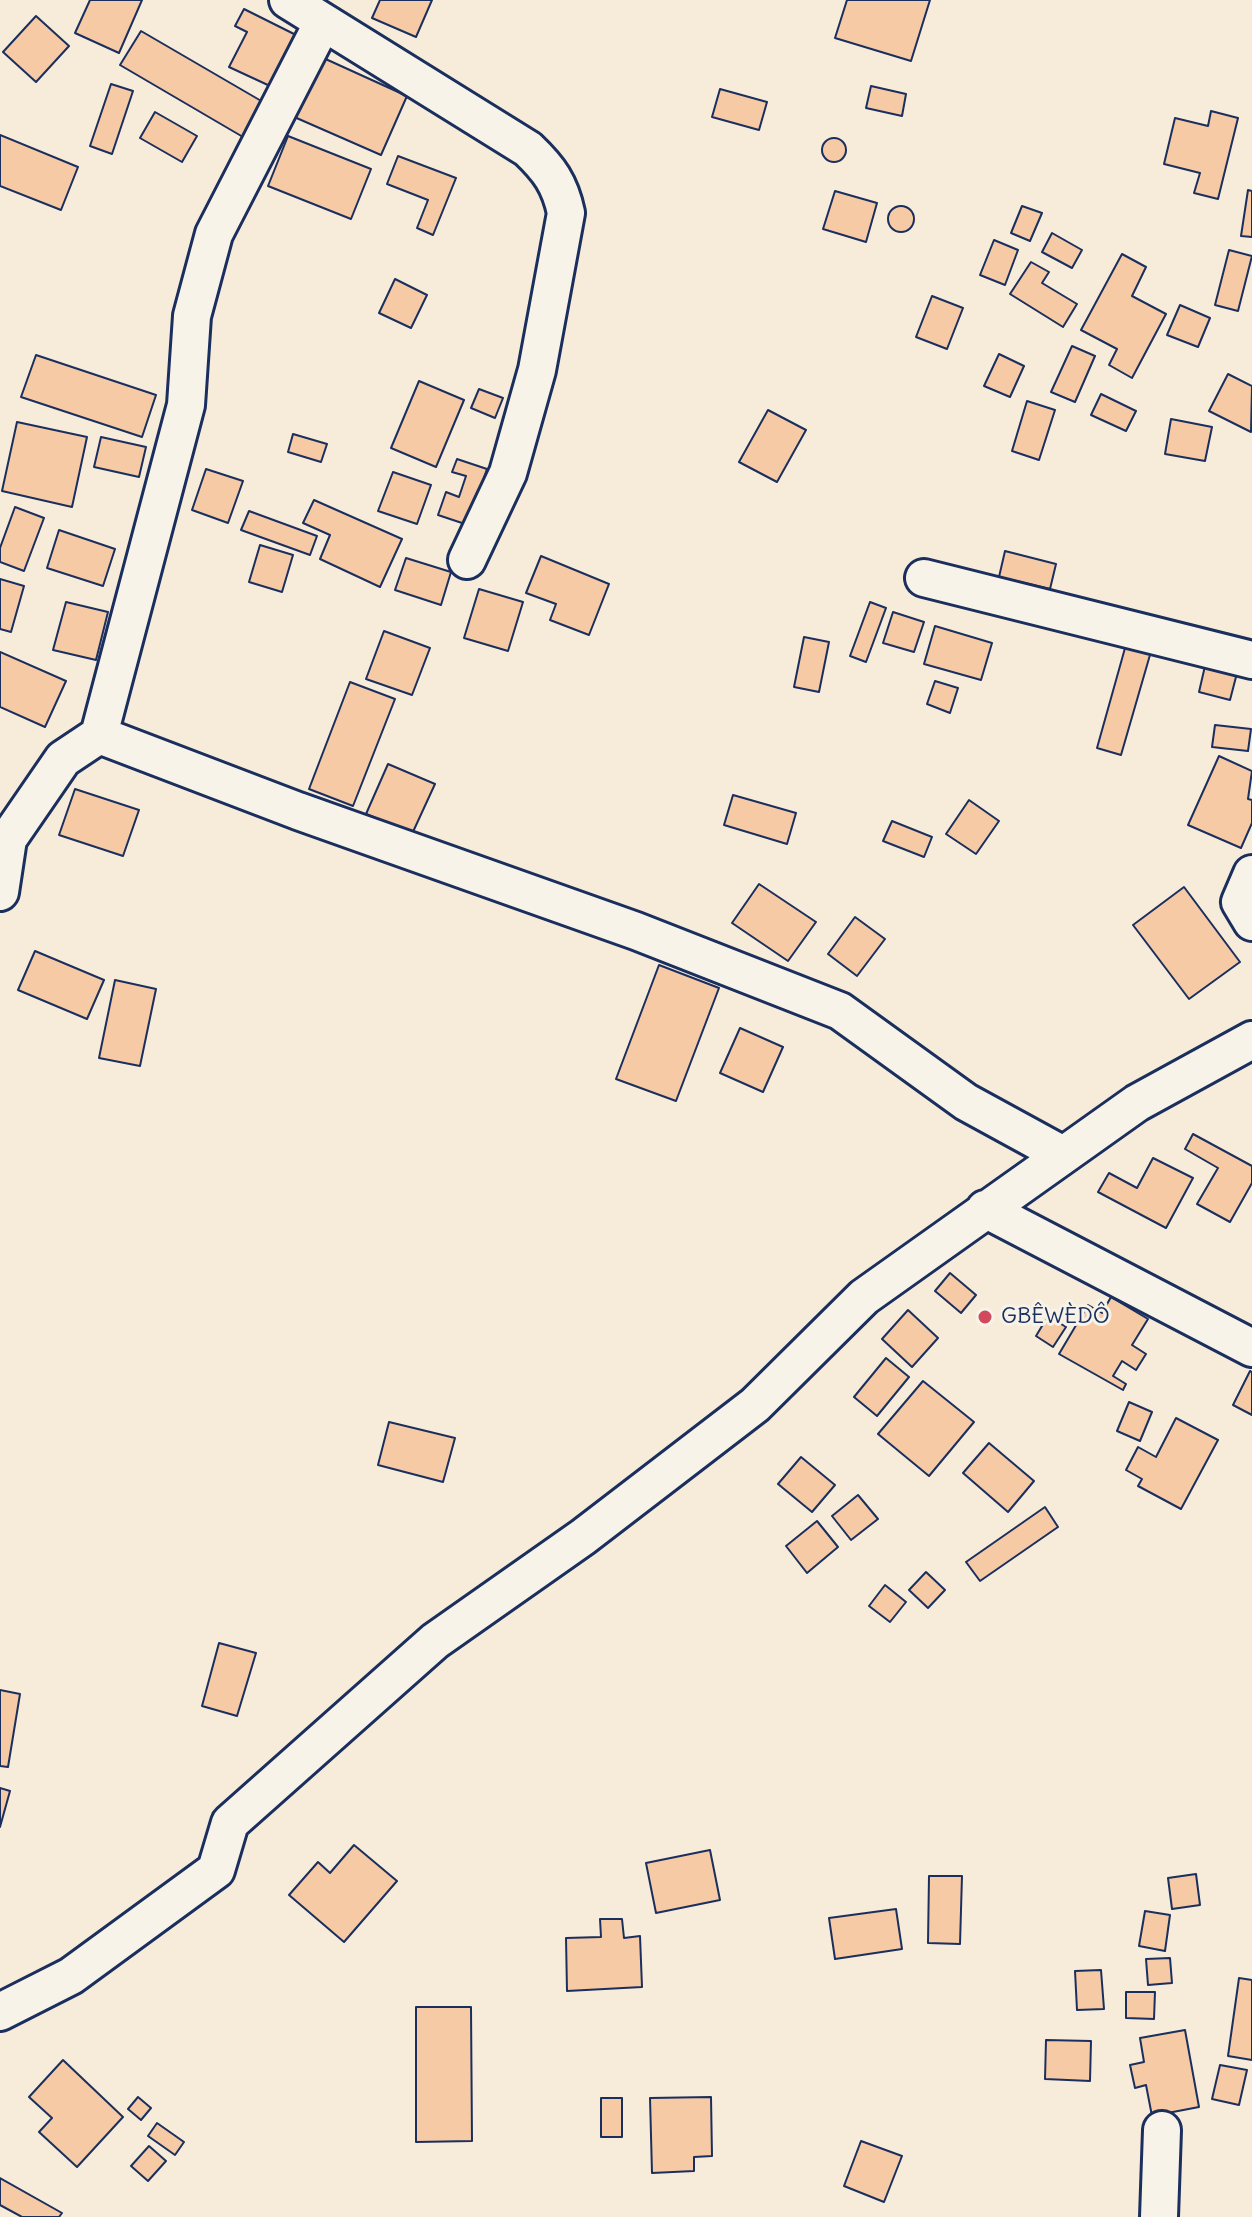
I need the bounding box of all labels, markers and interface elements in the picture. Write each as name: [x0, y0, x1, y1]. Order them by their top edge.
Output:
place label: GBÊWÈDÔ: [1001, 1304, 1110, 1330]
marker: GBÊWÈDÔ: [976, 1308, 994, 1326]

